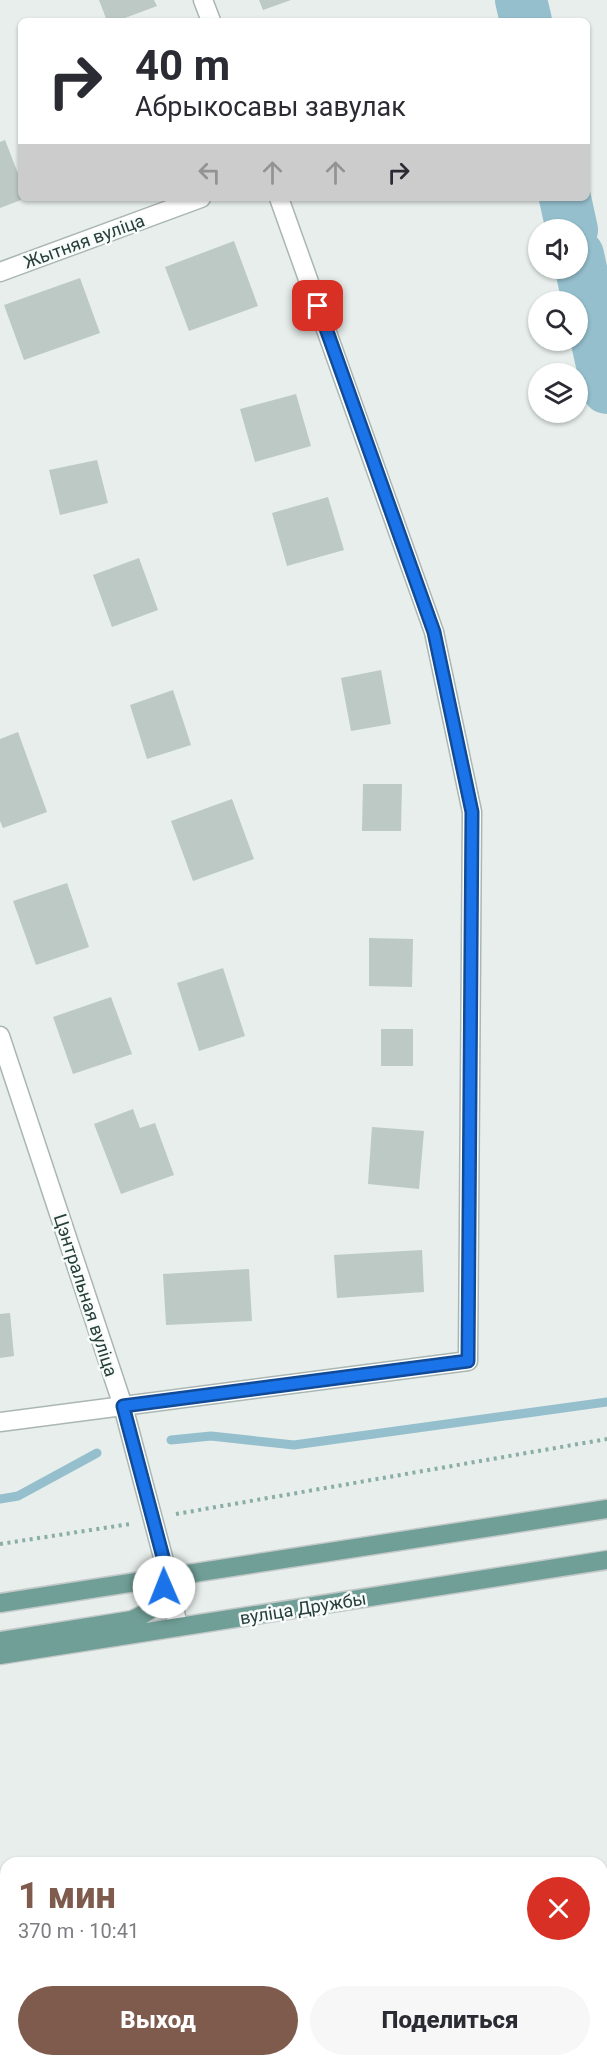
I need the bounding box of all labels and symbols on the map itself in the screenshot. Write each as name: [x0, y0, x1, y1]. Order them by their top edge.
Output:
street label: Жытняя вуліца: [21, 209, 147, 273]
pin: [292, 280, 343, 331]
street label: Цэнтральная вуліца: [50, 1211, 122, 1379]
position arrow: [132, 1555, 196, 1619]
street label: вуліца Дружбы: [238, 1588, 368, 1628]

